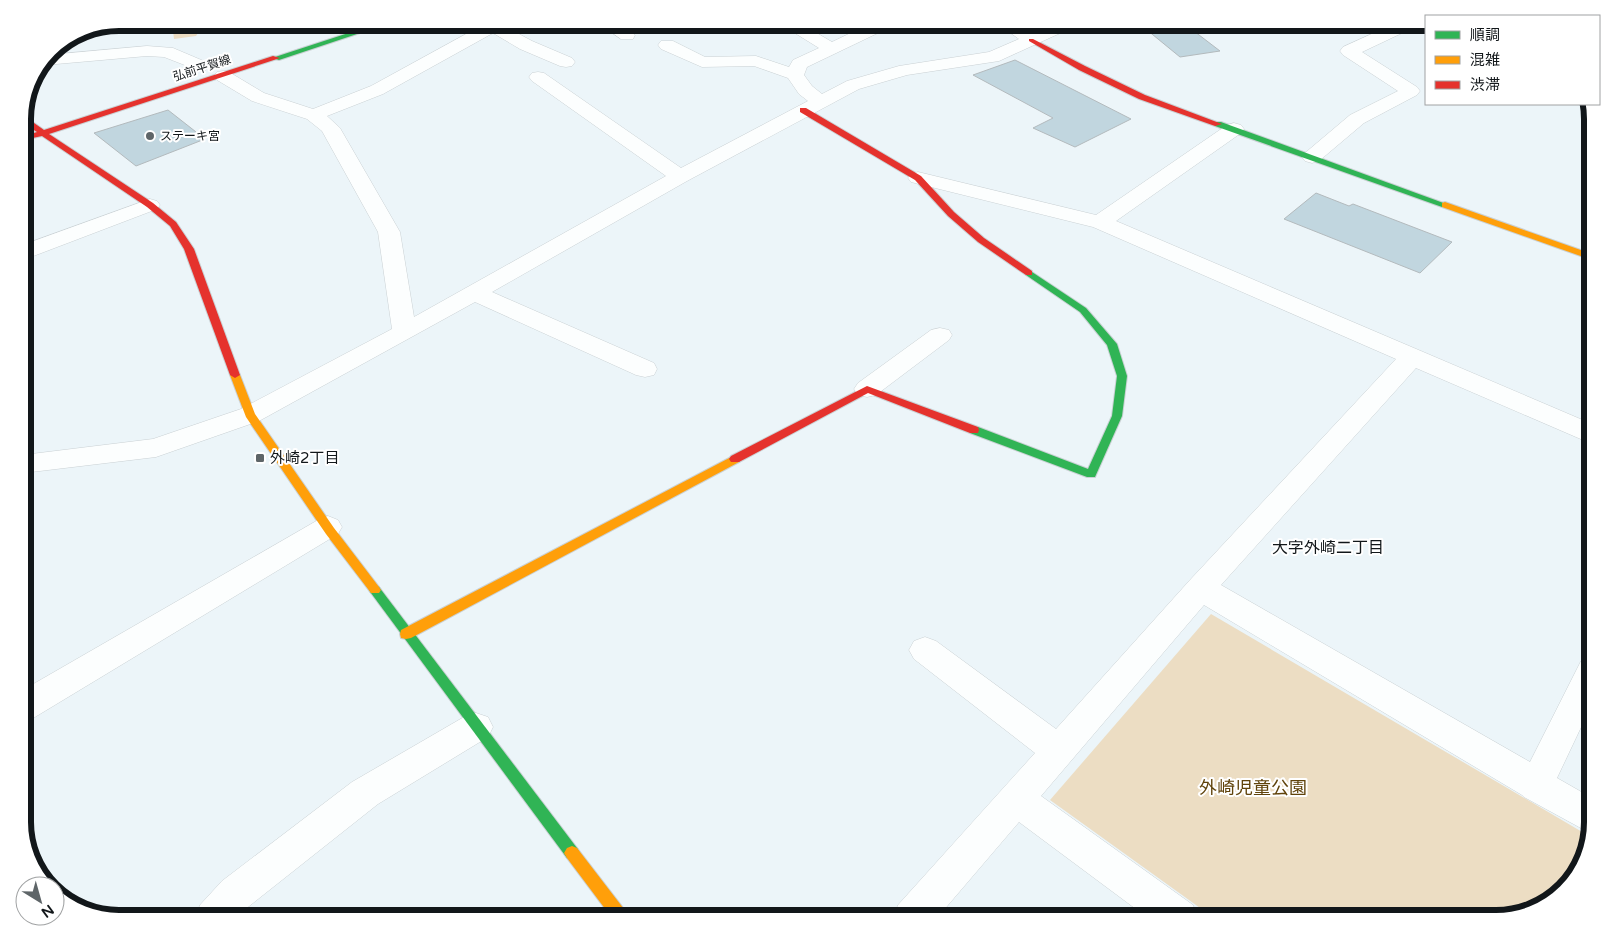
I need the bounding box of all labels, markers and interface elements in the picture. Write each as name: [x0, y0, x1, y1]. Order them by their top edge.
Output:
legend: [1425, 15, 1600, 105]
text: 順調: [1470, 26, 1500, 44]
text: 混雑: [1470, 51, 1500, 69]
street label: 弘前平賀線: [171, 52, 233, 84]
text: 渋滞: [1470, 76, 1500, 94]
place label: ステーキ宮: [160, 129, 220, 143]
marker: ステーキ宮: [144, 130, 156, 142]
place label: 外崎2丁目: [270, 449, 339, 467]
marker: 外崎2丁目: [254, 452, 266, 464]
district label: 大字外崎二丁目: [1272, 538, 1384, 558]
park label: 外崎児童公園: [1199, 777, 1307, 799]
north arrow: [15, 876, 65, 926]
text: N: [38, 901, 57, 921]

